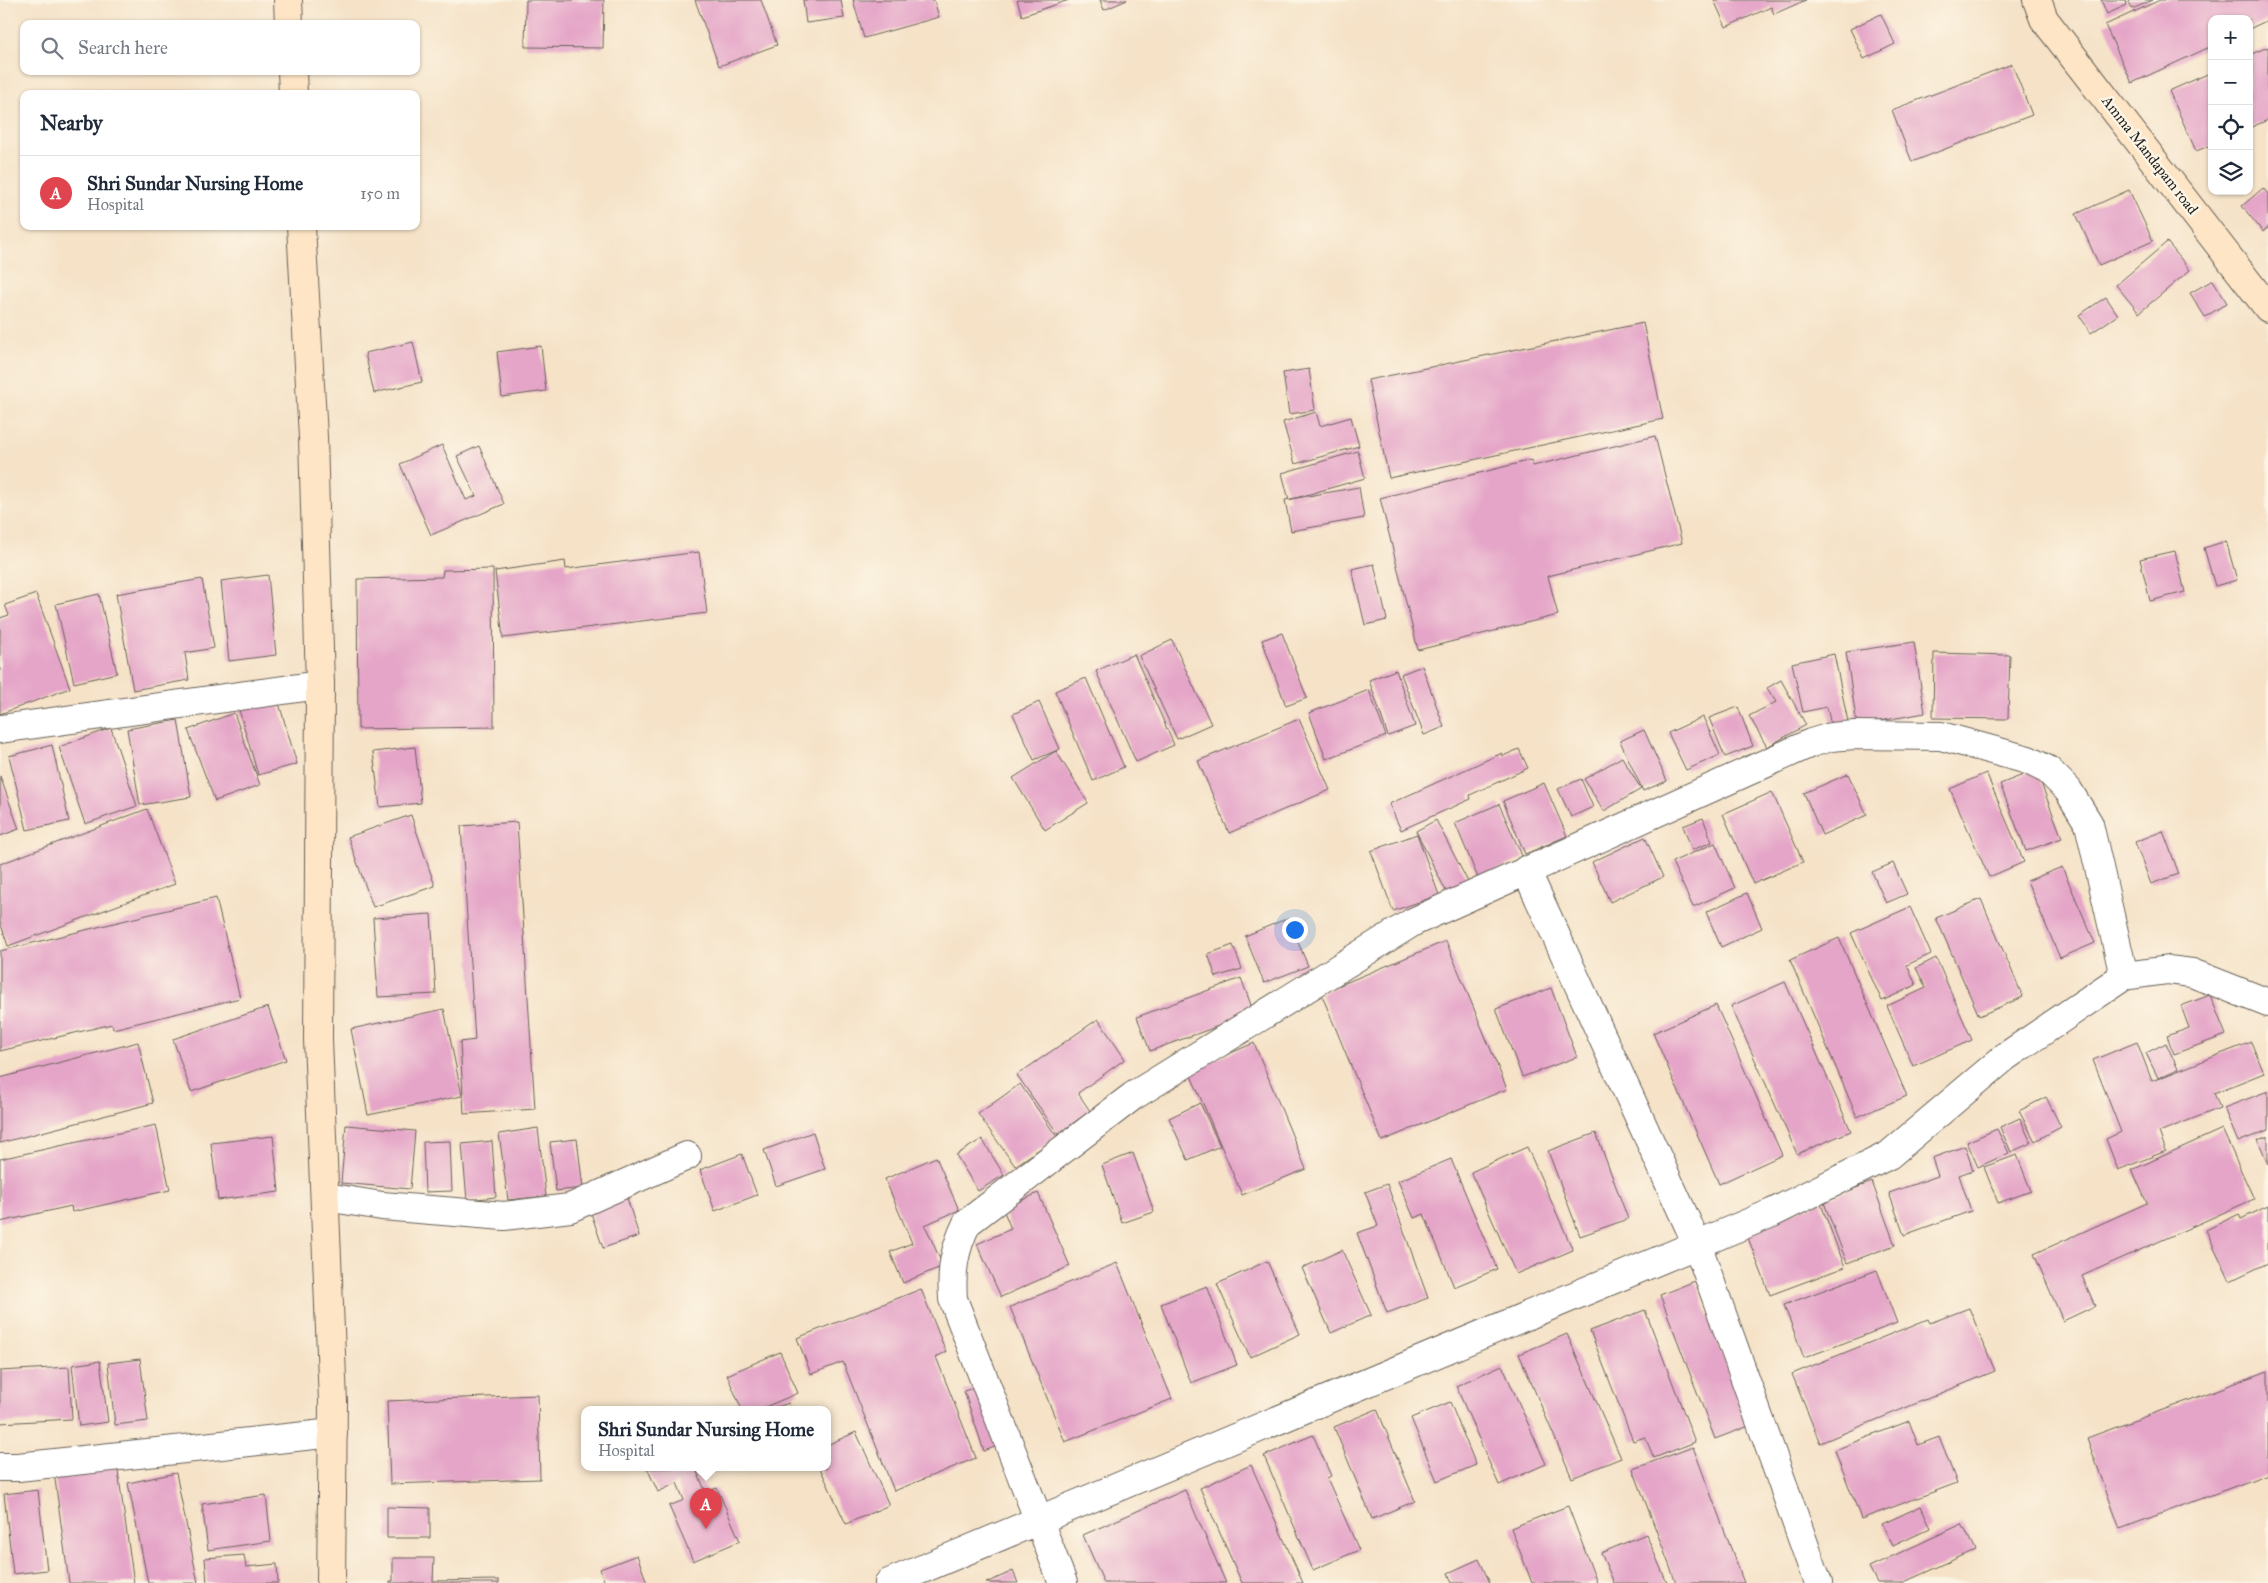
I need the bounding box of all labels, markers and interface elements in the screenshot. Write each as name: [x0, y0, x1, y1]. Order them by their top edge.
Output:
map controls: [2208, 15, 2253, 195]
button: +: [2208, 15, 2253, 60]
search box: [20, 20, 420, 75]
icon: search: [38, 34, 66, 62]
text: Search here: [78, 36, 168, 59]
button: −: [2208, 60, 2253, 105]
street label: Amma Mandapam road: [2098, 91, 2202, 218]
button: locate: [2208, 105, 2253, 150]
text: Nearby: [40, 110, 103, 136]
button: layers: [2208, 150, 2253, 195]
text: Shri Sundar Nursing Home: [87, 172, 303, 195]
text: A: [51, 184, 61, 203]
text: 150 m: [360, 184, 400, 203]
text: Hospital: [87, 195, 144, 214]
your location: [1282, 917, 1308, 943]
popup: [581, 1406, 831, 1471]
text: Shri Sundar Nursing Home: [598, 1418, 814, 1441]
text: Hospital: [598, 1441, 655, 1460]
pin: A: [690, 1488, 722, 1529]

